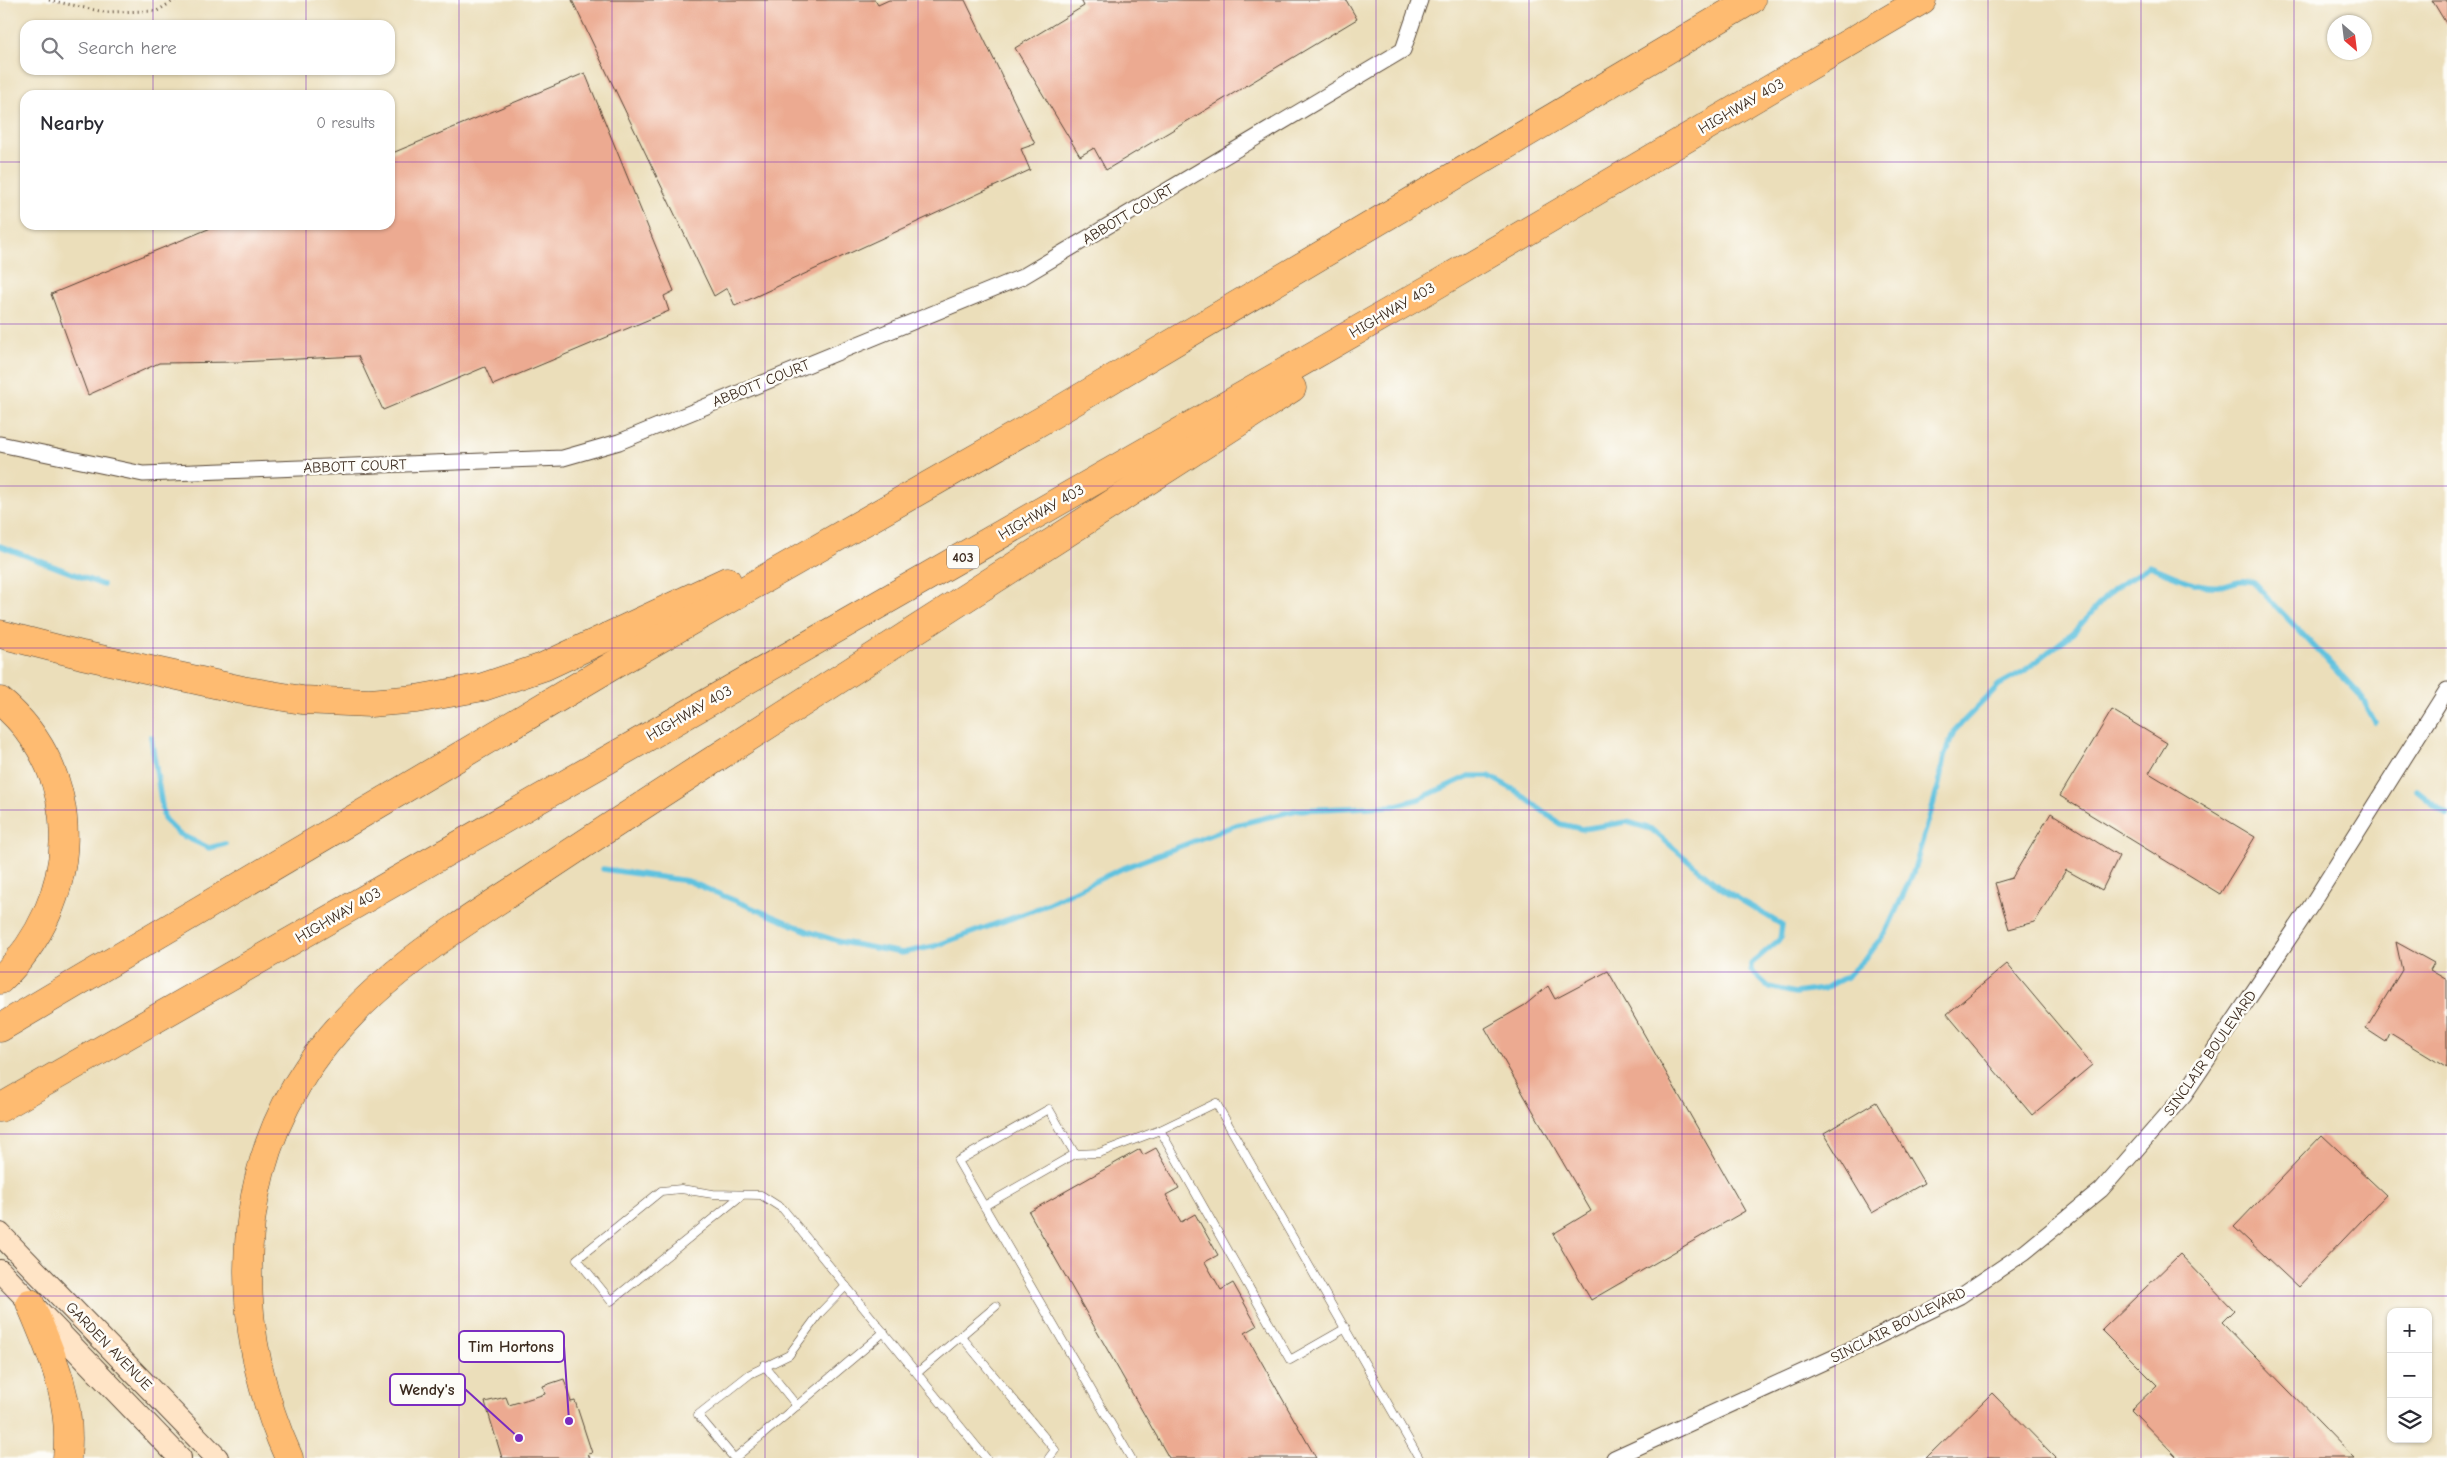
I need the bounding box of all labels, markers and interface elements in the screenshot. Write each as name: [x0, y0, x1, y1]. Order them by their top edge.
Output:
north arrow: [2327, 15, 2372, 60]
search box: [20, 20, 395, 75]
icon: search: [38, 34, 66, 62]
text: Search here: [78, 37, 177, 59]
street label: HIGHWAY 403: [1695, 74, 1787, 138]
text: Nearby: [40, 111, 104, 135]
text: 0 results: [316, 114, 375, 132]
street label: ABBOTT COURT: [1079, 180, 1177, 248]
street label: HIGHWAY 403: [1346, 278, 1438, 342]
street label: ABBOTT COURT: [710, 355, 812, 411]
street label: ABBOTT COURT: [303, 455, 407, 477]
street label: HIGHWAY 403: [995, 480, 1087, 544]
road number: 403: [947, 546, 979, 568]
street label: HIGHWAY 403: [643, 681, 735, 745]
street label: HIGHWAY 403: [292, 883, 384, 947]
street label: SINCLAIR BOULEVARD: [2160, 987, 2260, 1119]
street label: SINCLAIR BOULEVARD: [1827, 1283, 1969, 1367]
street label: GARDEN AVENUE: [62, 1298, 156, 1394]
map controls: [2387, 1308, 2432, 1443]
button: +: [2387, 1308, 2432, 1353]
callout: Tim Hortons: [459, 1331, 564, 1362]
text: Tim Hortons: [468, 1338, 554, 1356]
button: −: [2387, 1353, 2432, 1398]
callout: Wendy's: [390, 1374, 465, 1405]
text: Wendy's: [399, 1381, 455, 1399]
button: layers: [2387, 1398, 2432, 1443]

